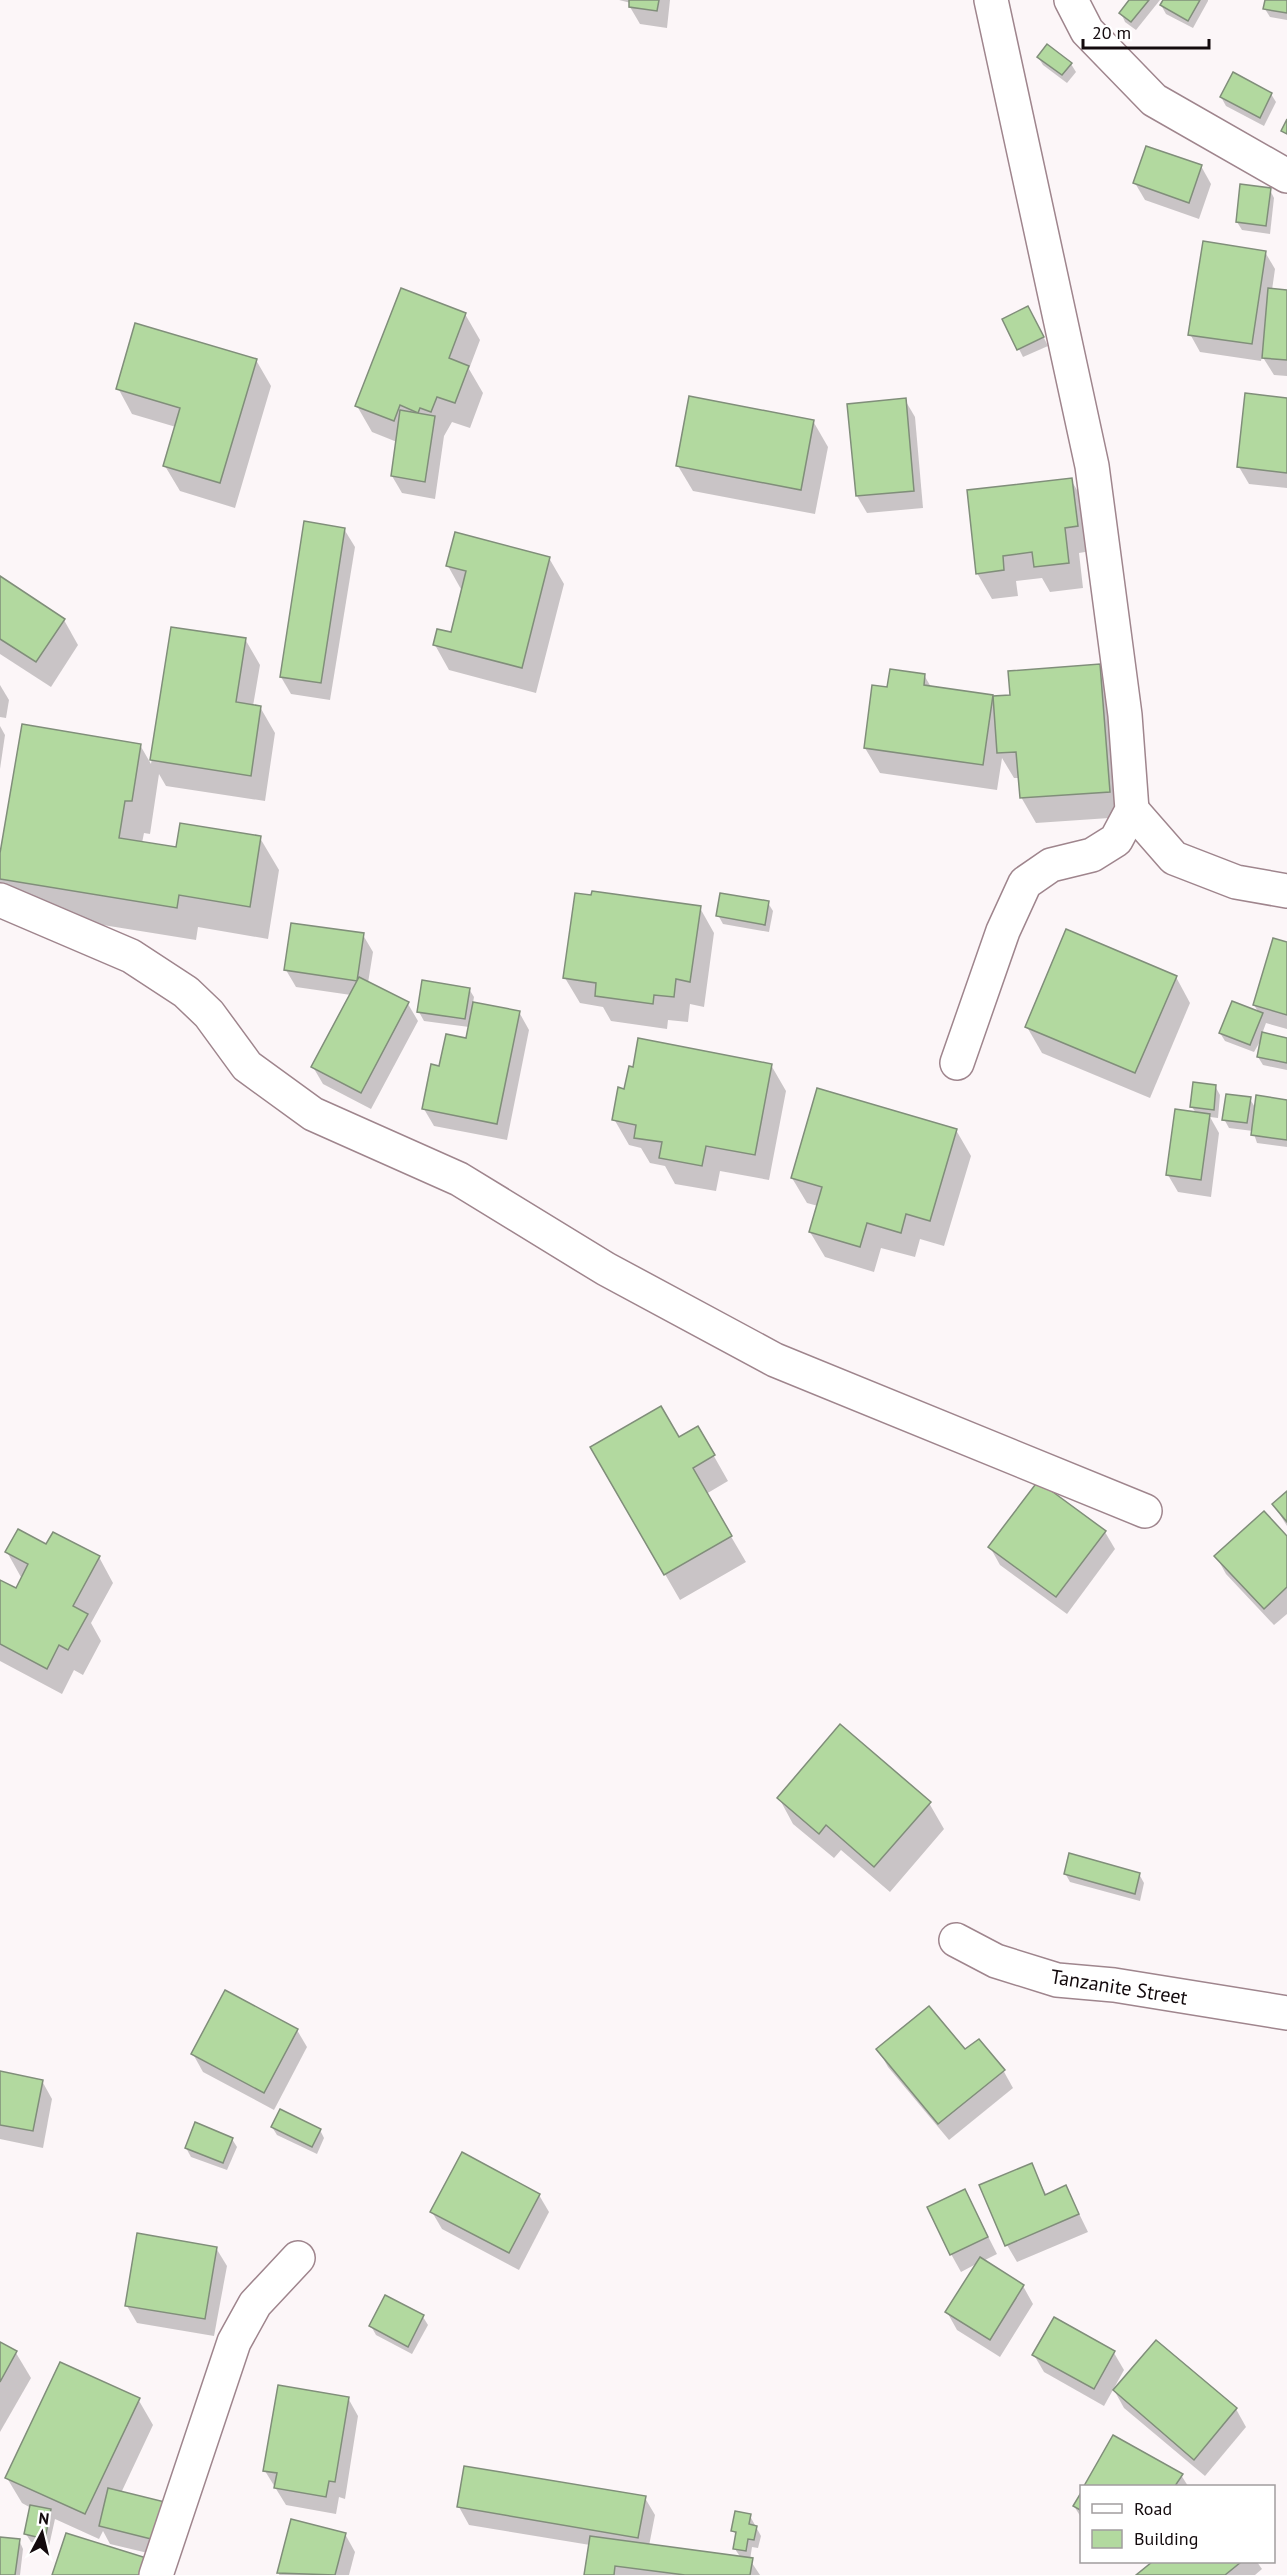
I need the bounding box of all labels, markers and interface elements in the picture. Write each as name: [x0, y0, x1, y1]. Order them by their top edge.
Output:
scale bar: [1083, 12, 1209, 50]
text: 20 m: [1092, 21, 1131, 44]
street label: Tanzanite Street: [1049, 1963, 1189, 2011]
legend: [1080, 2485, 1275, 2563]
text: Road: [1134, 2497, 1172, 2520]
north arrow: [12, 2503, 72, 2563]
text: N: [37, 2508, 50, 2529]
text: Building: [1134, 2527, 1198, 2550]

